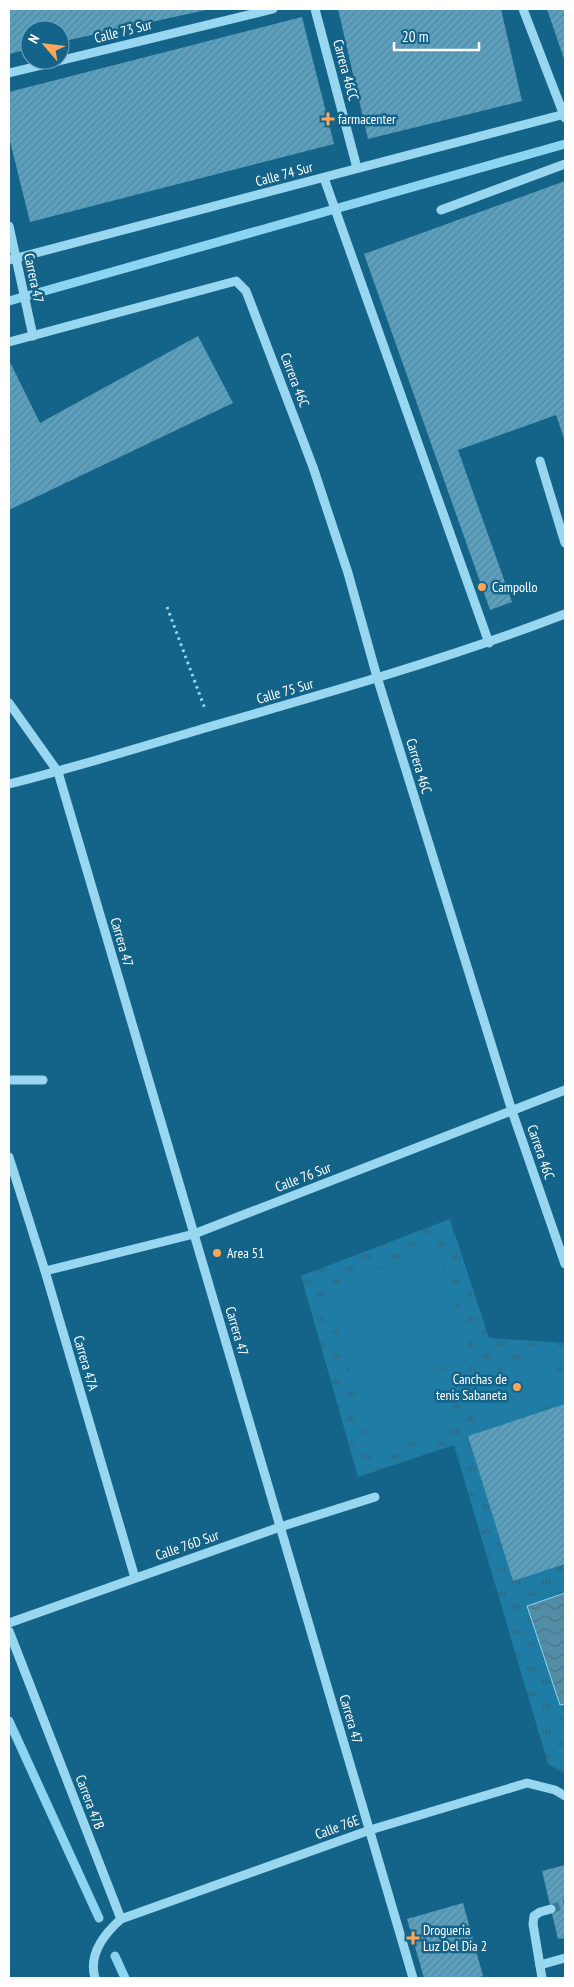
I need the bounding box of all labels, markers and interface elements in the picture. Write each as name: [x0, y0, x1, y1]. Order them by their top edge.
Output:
street label: Calle 73 Sur: [92, 15, 154, 47]
north arrow: [20, 20, 70, 70]
scale bar: [394, 20, 479, 52]
text: 20 m: [402, 27, 428, 46]
text: N: [24, 31, 43, 46]
street label: Carrera 46CC: [329, 37, 363, 103]
place label: farmacenter: [338, 110, 396, 128]
marker: farmacenter: [322, 113, 334, 125]
street label: Calle 74 Sur: [253, 158, 315, 190]
street label: Carrera 47: [20, 252, 48, 304]
street label: Carrera 46C: [276, 350, 314, 410]
place label: Campollo: [492, 578, 538, 596]
marker: Campollo: [476, 581, 488, 593]
street label: Calle 75 Sur: [254, 674, 316, 708]
street label: Carrera 46C: [402, 736, 436, 796]
street label: Carrera 47: [106, 915, 138, 969]
street label: Carrera 46C: [523, 1122, 559, 1182]
street label: Calle 76 Sur: [272, 1158, 334, 1196]
place label: Area 51: [227, 1244, 264, 1262]
marker: Area 51: [211, 1247, 223, 1259]
street label: Carrera 47: [221, 1304, 253, 1358]
street label: Carrera 47A: [70, 1333, 103, 1393]
place label: Canchas de tenis Sabaneta: [436, 1370, 507, 1404]
marker: Canchas de tenis Sabaneta: [511, 1381, 523, 1393]
street label: Calle 76D Sur: [153, 1526, 221, 1564]
street label: Carrera 47: [335, 1692, 367, 1746]
street label: Carrera 47B: [71, 1772, 109, 1832]
street label: Calle 76E: [312, 1811, 362, 1843]
place label: Drogueria Luz Del Dia 2: [423, 1921, 487, 1955]
marker: Drogueria Luz Del Dia 2: [407, 1932, 419, 1944]

